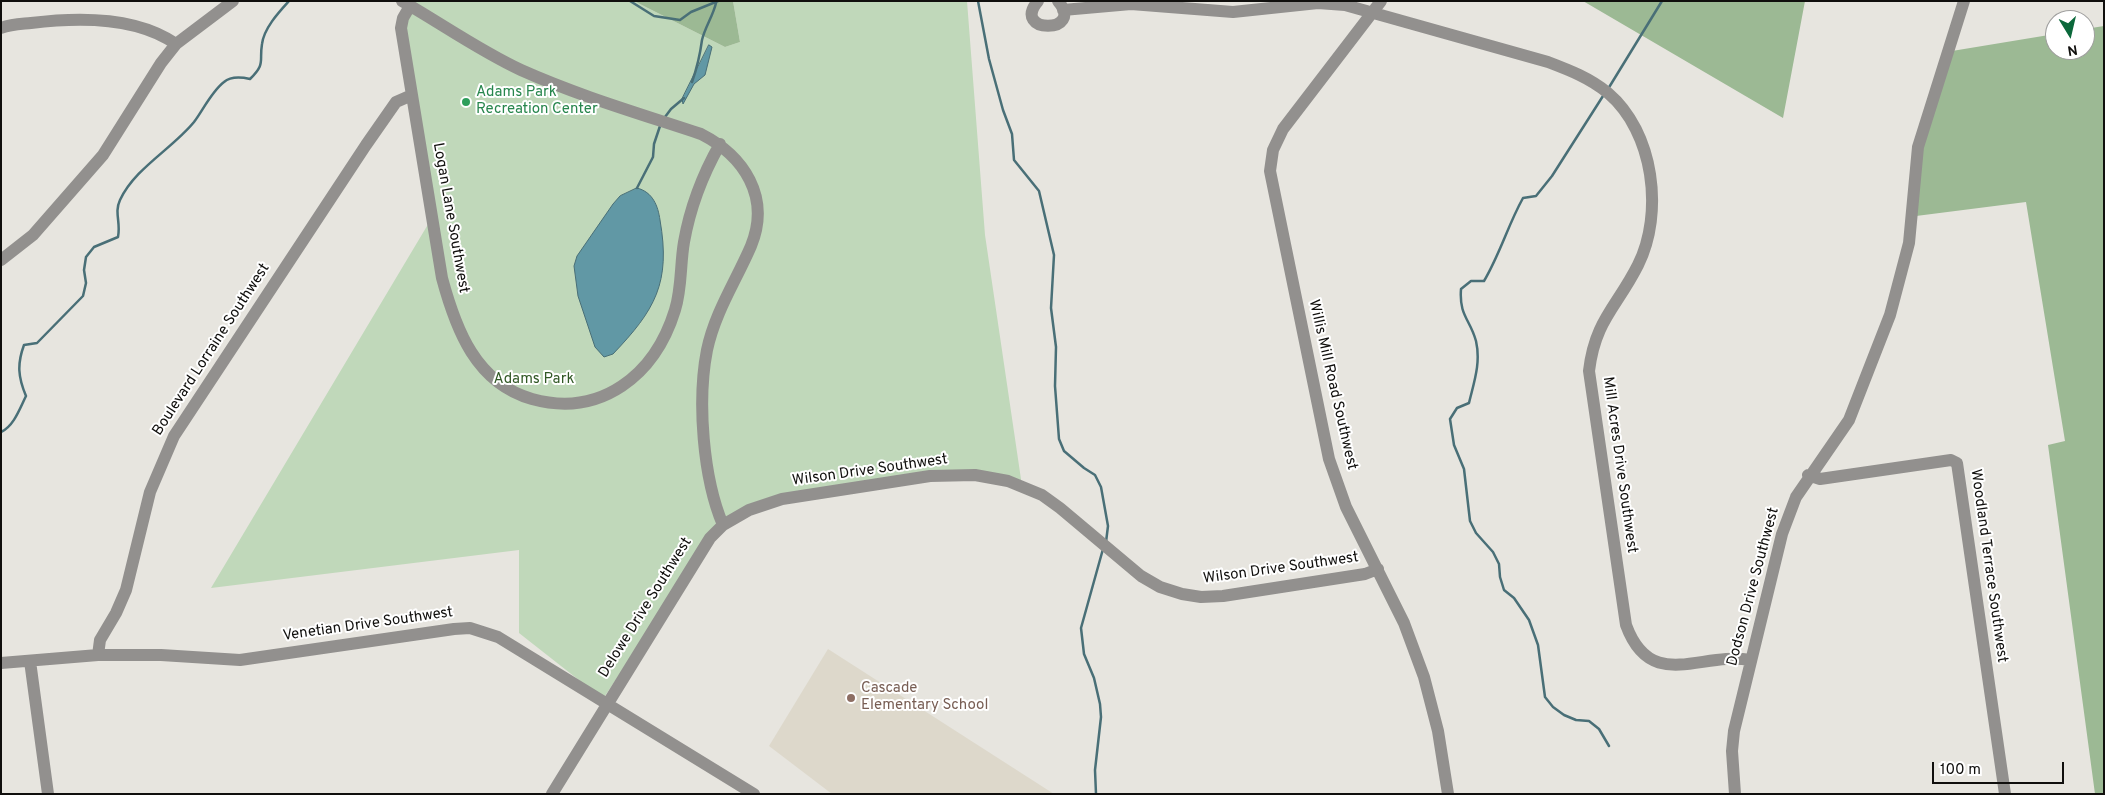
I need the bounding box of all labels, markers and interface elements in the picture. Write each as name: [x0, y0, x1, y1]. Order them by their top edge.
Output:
north arrow: [2045, 10, 2095, 60]
text: N: [2066, 40, 2079, 59]
place label: Adams Park Recreation Center: [476, 84, 598, 119]
marker: Adams Park Recreation Center: [460, 96, 472, 108]
street label: Logan Lane Southwest: [428, 141, 472, 295]
street label: Boulevard Lorraine Southwest: [150, 261, 274, 439]
street label: Willis Mill Road Southwest: [1304, 298, 1360, 472]
park label: Adams Park: [494, 371, 574, 389]
street label: Mill Acres Drive Southwest: [1598, 376, 1640, 554]
street label: Wilson Drive Southwest: [791, 451, 949, 491]
street label: Woodland Terrace Southwest: [1966, 468, 2010, 664]
street label: Dodson Drive Southwest: [1724, 506, 1784, 668]
street label: Delowe Drive Southwest: [596, 535, 696, 681]
street label: Wilson Drive Southwest: [1202, 549, 1360, 589]
street label: Venetian Drive Southwest: [282, 604, 454, 646]
place label: Cascade Elementary School: [861, 680, 988, 715]
marker: Cascade Elementary School: [845, 692, 857, 704]
scale bar: [1935, 752, 2068, 784]
text: 100 m: [1940, 761, 1981, 780]

